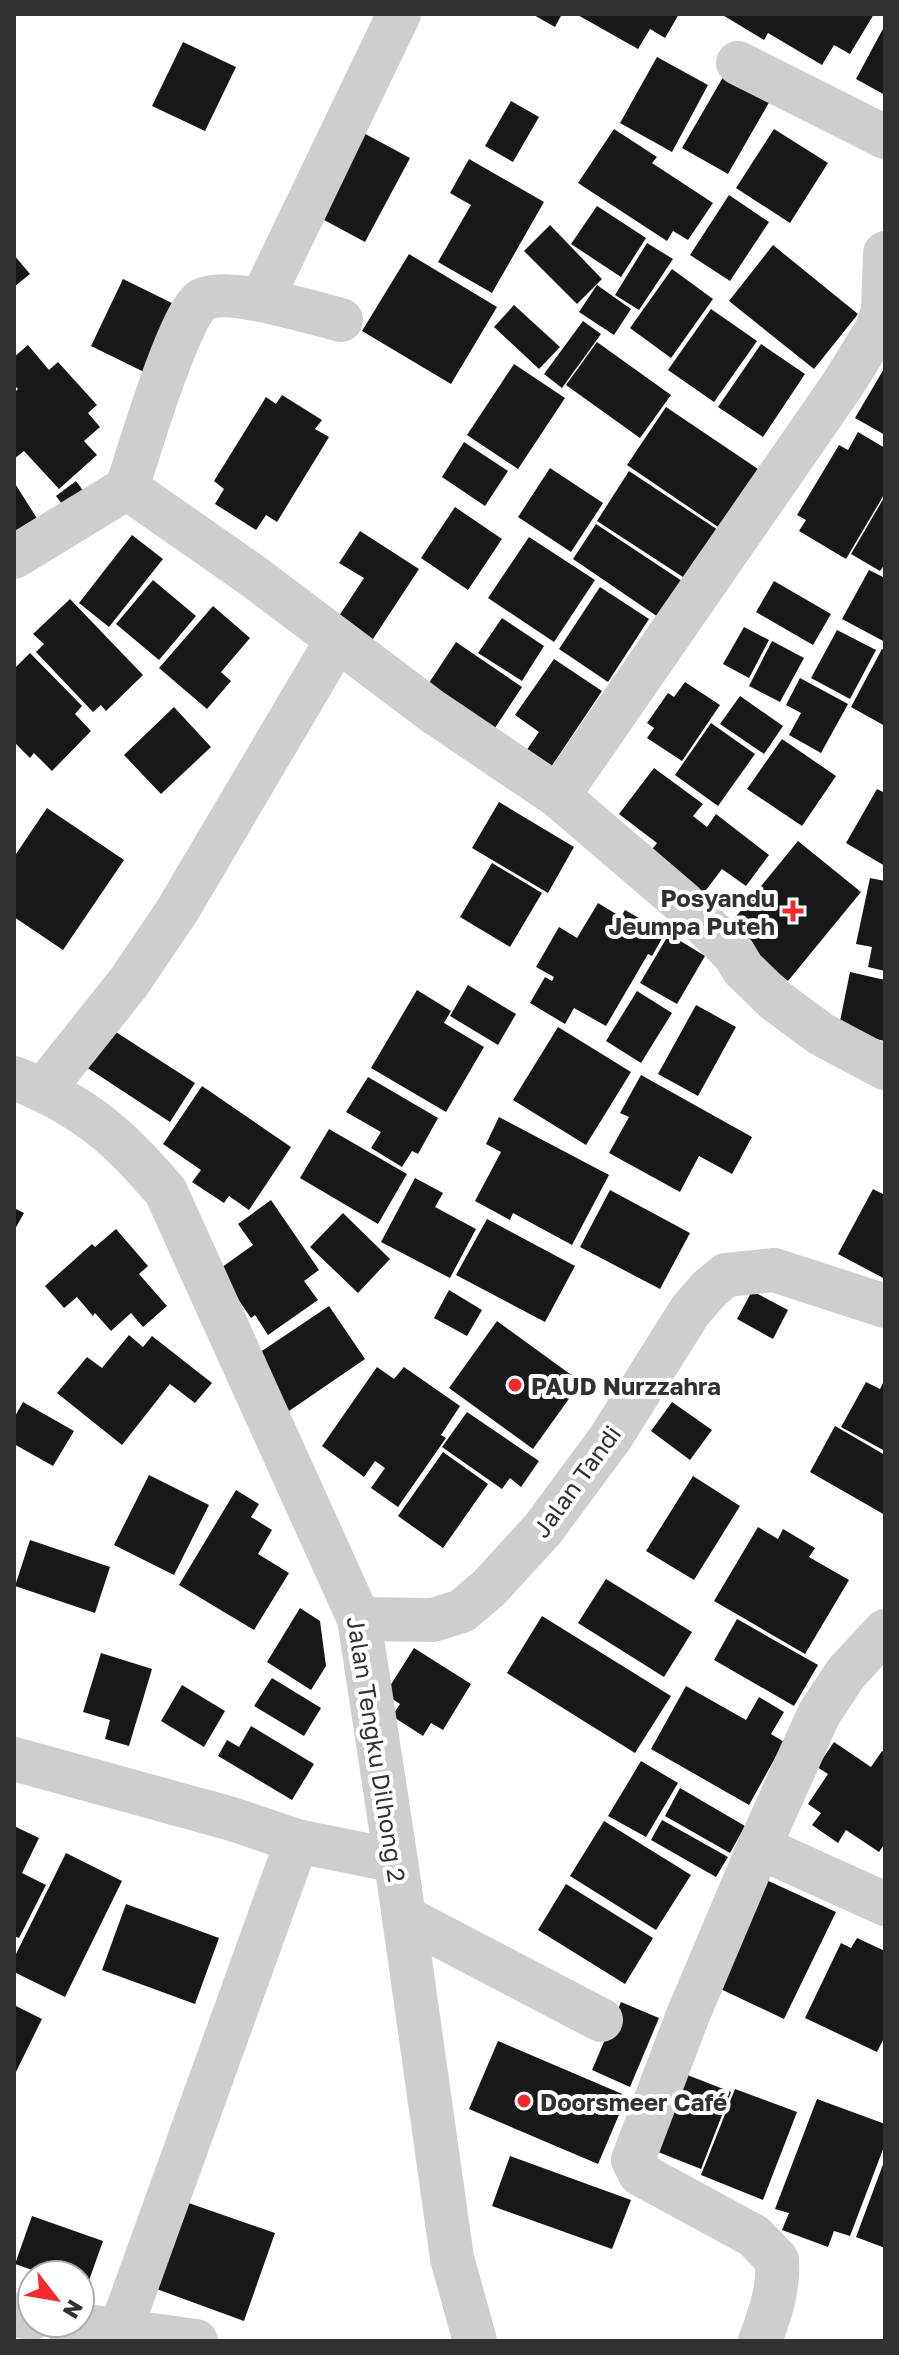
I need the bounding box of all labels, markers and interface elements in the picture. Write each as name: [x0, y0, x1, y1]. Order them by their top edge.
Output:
place label: Posyandu Jeumpa Puteh: [609, 883, 775, 940]
marker: Posyandu Jeumpa Puteh: [782, 900, 804, 922]
place label: PAUD Nurzzahra: [531, 1371, 721, 1400]
marker: PAUD Nurzzahra: [506, 1376, 524, 1394]
street label: Jalan Tandi: [526, 1419, 626, 1543]
street label: Jalan Tengku Dilhong 2: [342, 1614, 412, 1884]
place label: Doorsmeer Café: [540, 2087, 727, 2116]
marker: Doorsmeer Café: [515, 2092, 533, 2110]
north arrow: [16, 2259, 96, 2339]
text: N: [58, 2295, 89, 2324]

